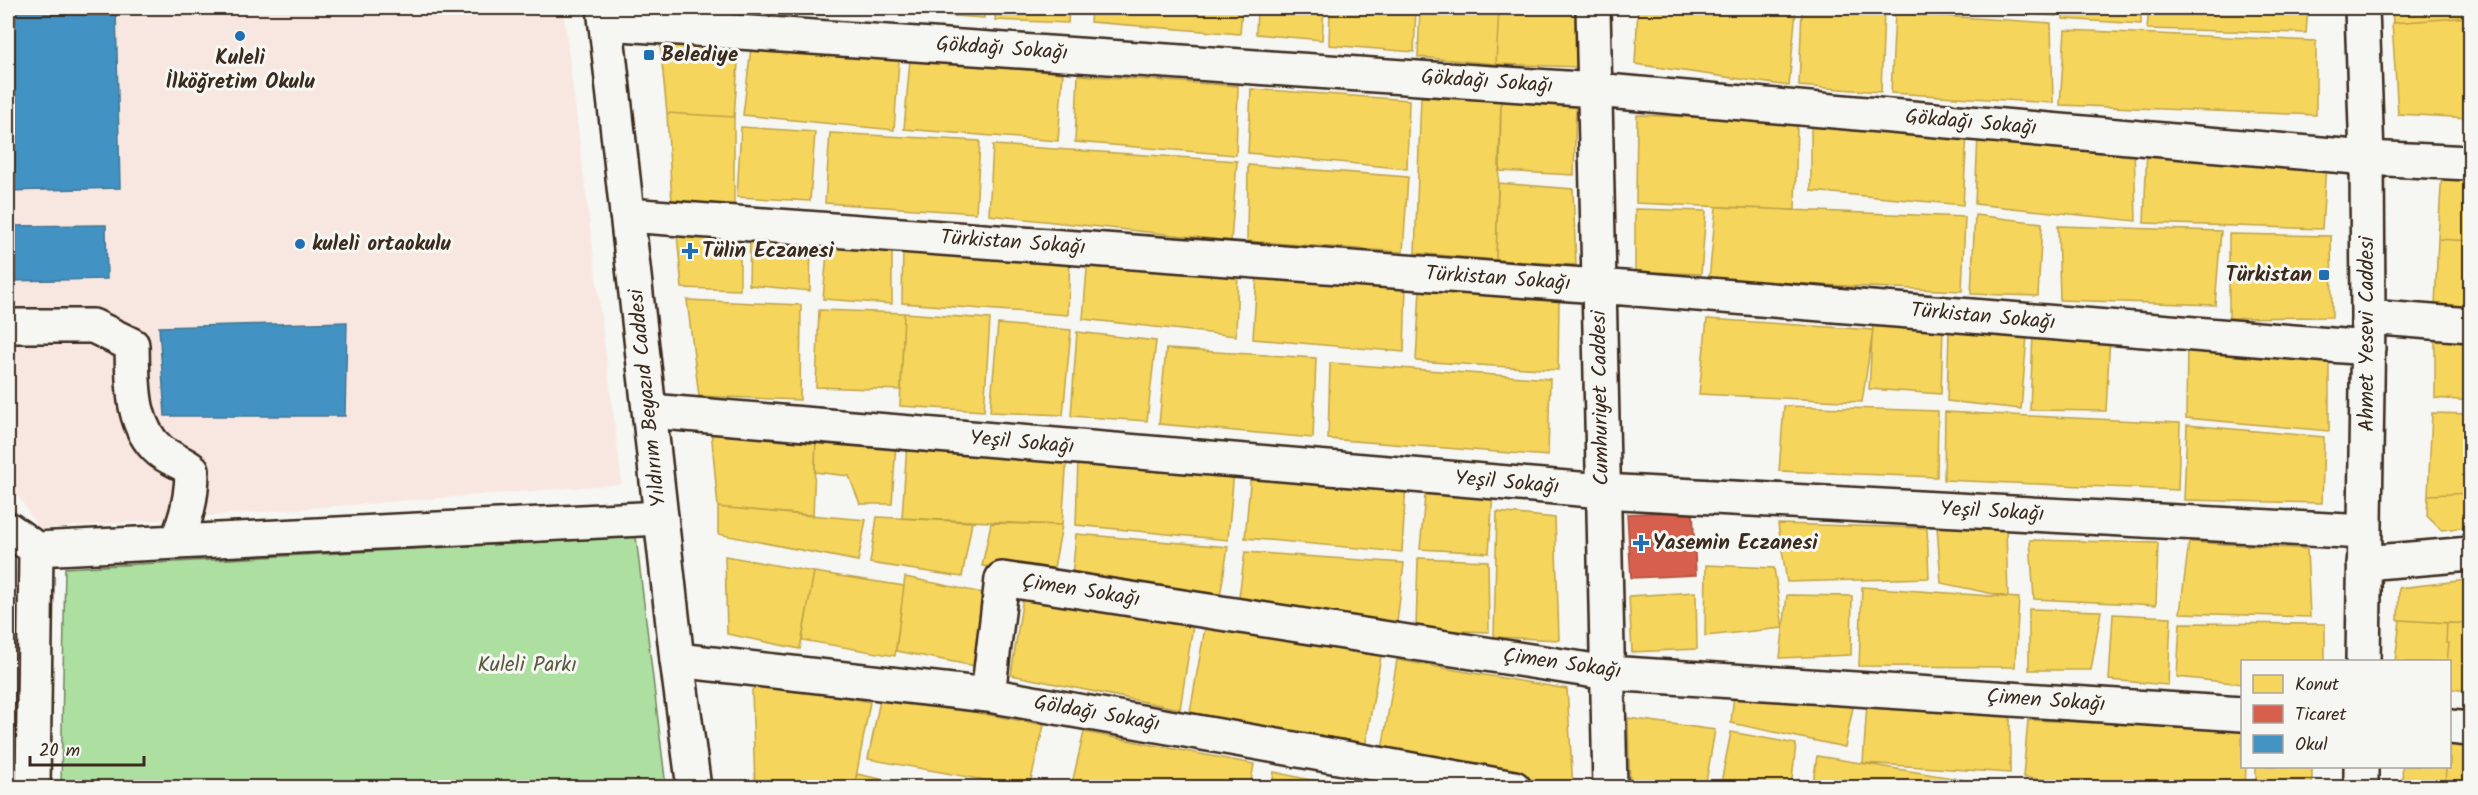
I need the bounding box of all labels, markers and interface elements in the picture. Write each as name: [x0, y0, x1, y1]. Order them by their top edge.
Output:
street label: Gökdağı Sokağı: [935, 28, 1069, 70]
marker: Kuleli İlköğretim Okulu: [233, 29, 247, 43]
place label: Belediye: [661, 39, 738, 72]
place label: Kuleli İlköğretim Okulu: [165, 42, 315, 99]
marker: Belediye: [642, 48, 656, 62]
street label: Gökdağı Sokağı: [1420, 61, 1554, 103]
street label: Gökdağı Sokağı: [1904, 101, 2038, 145]
street label: Türkistan Sokağı: [939, 221, 1087, 265]
place label: kuleli ortaokulu: [312, 228, 452, 261]
place label: Tülin Eczanesi: [702, 235, 835, 268]
street label: Ahmet Yesevi Caddesi: [2351, 235, 2384, 432]
marker: kuleli ortaokulu: [293, 237, 307, 251]
marker: Tülin Eczanesi: [683, 244, 697, 258]
street label: Türkistan Sokağı: [1424, 257, 1572, 301]
place label: Türkistan: [2225, 259, 2312, 292]
marker: Türkistan: [2317, 268, 2331, 282]
street label: Yıldırım Beyazıd Caddesi: [620, 286, 676, 509]
street label: Türkistan Sokağı: [1909, 294, 2057, 340]
street label: Cumhuriyet Caddesi: [1583, 309, 1619, 486]
street label: Yeşil Sokağı: [968, 422, 1076, 464]
street label: Yeşil Sokağı: [1453, 462, 1561, 504]
street label: Yeşil Sokağı: [1939, 493, 2045, 531]
place label: Yasemin Eczanesi: [1653, 527, 1818, 560]
marker: Yasemin Eczanesi: [1634, 536, 1648, 550]
street label: Çimen Sokağı: [1020, 565, 1142, 617]
street label: Çimen Sokağı: [1501, 639, 1623, 689]
park label: Kuleli Parkı: [477, 649, 577, 682]
legend: [2241, 660, 2451, 768]
text: Konut: [2295, 671, 2340, 700]
street label: Çimen Sokağı: [1985, 680, 2107, 722]
street label: Göldağı Sokağı: [1031, 687, 1163, 741]
text: Ticaret: [2295, 701, 2347, 730]
scale bar: [30, 729, 144, 767]
text: Okul: [2295, 731, 2328, 760]
text: 20 m: [39, 737, 80, 766]

